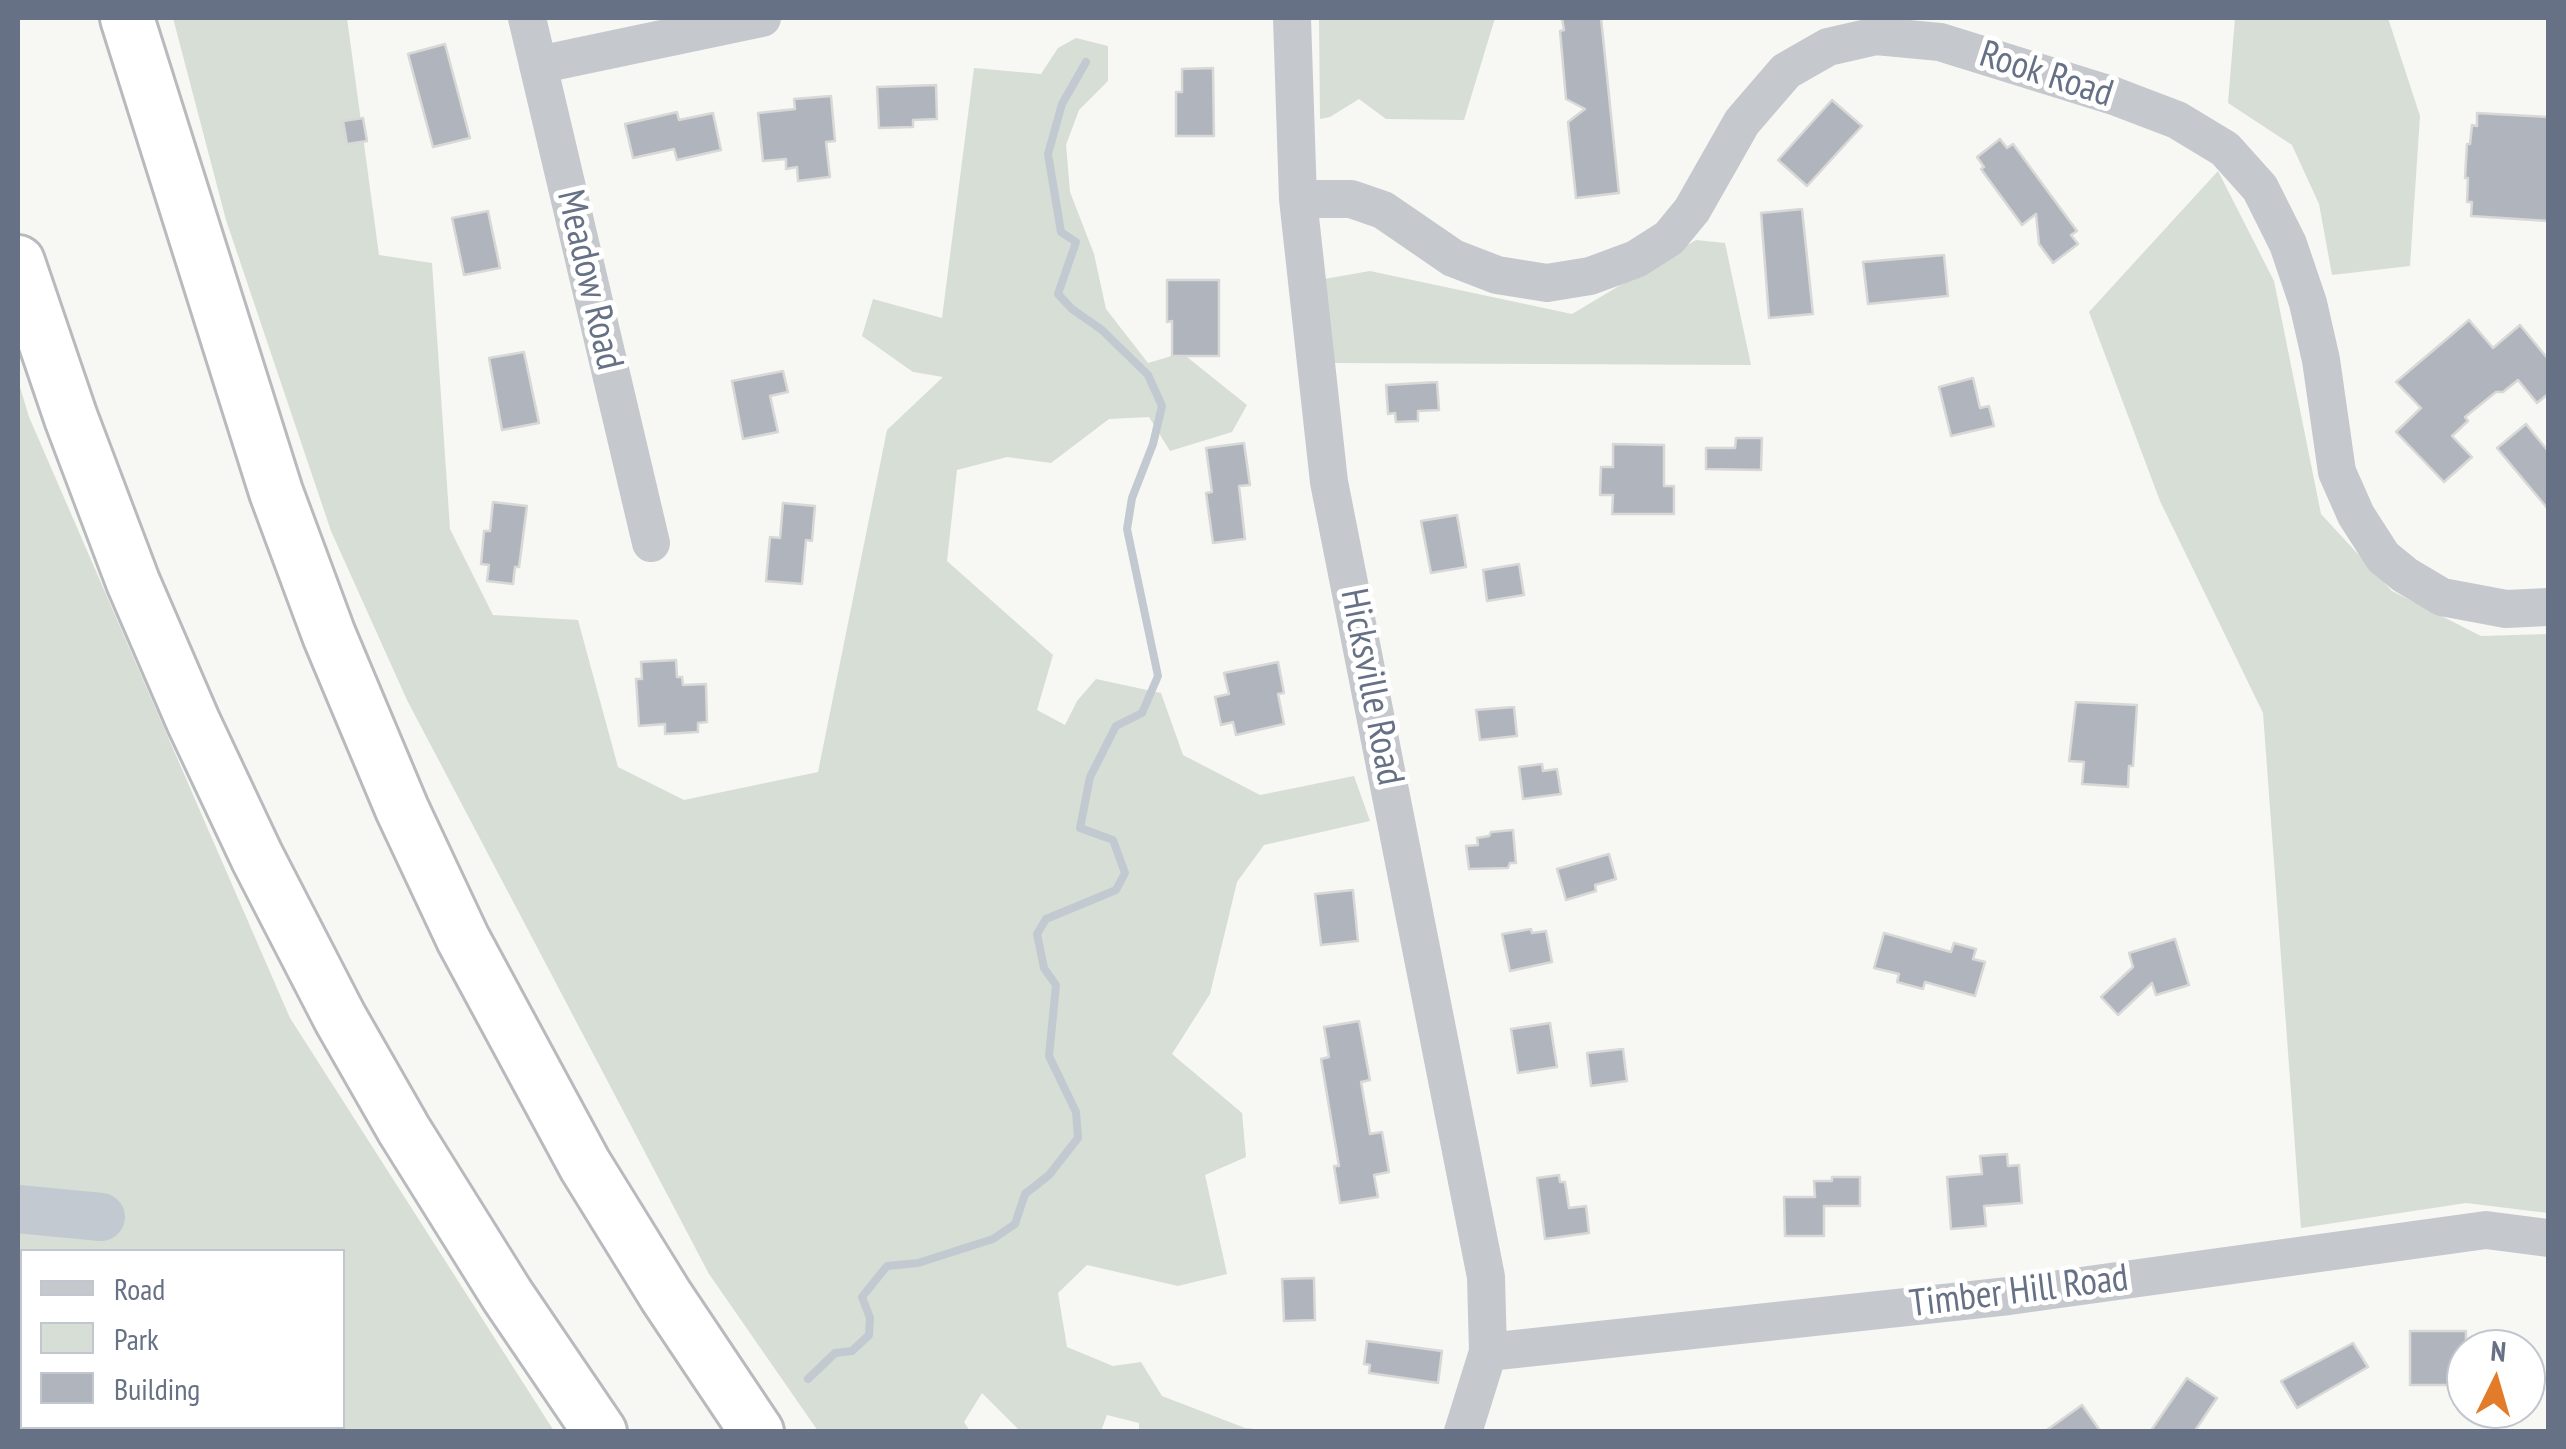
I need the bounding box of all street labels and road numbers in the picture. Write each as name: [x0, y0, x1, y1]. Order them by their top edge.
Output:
street label: Rook Road: [1974, 32, 2118, 118]
street label: Meadow Road: [546, 186, 632, 374]
street label: Hicksville Road: [1330, 585, 1412, 789]
street label: Timber Hill Road: [1907, 1256, 2131, 1328]

